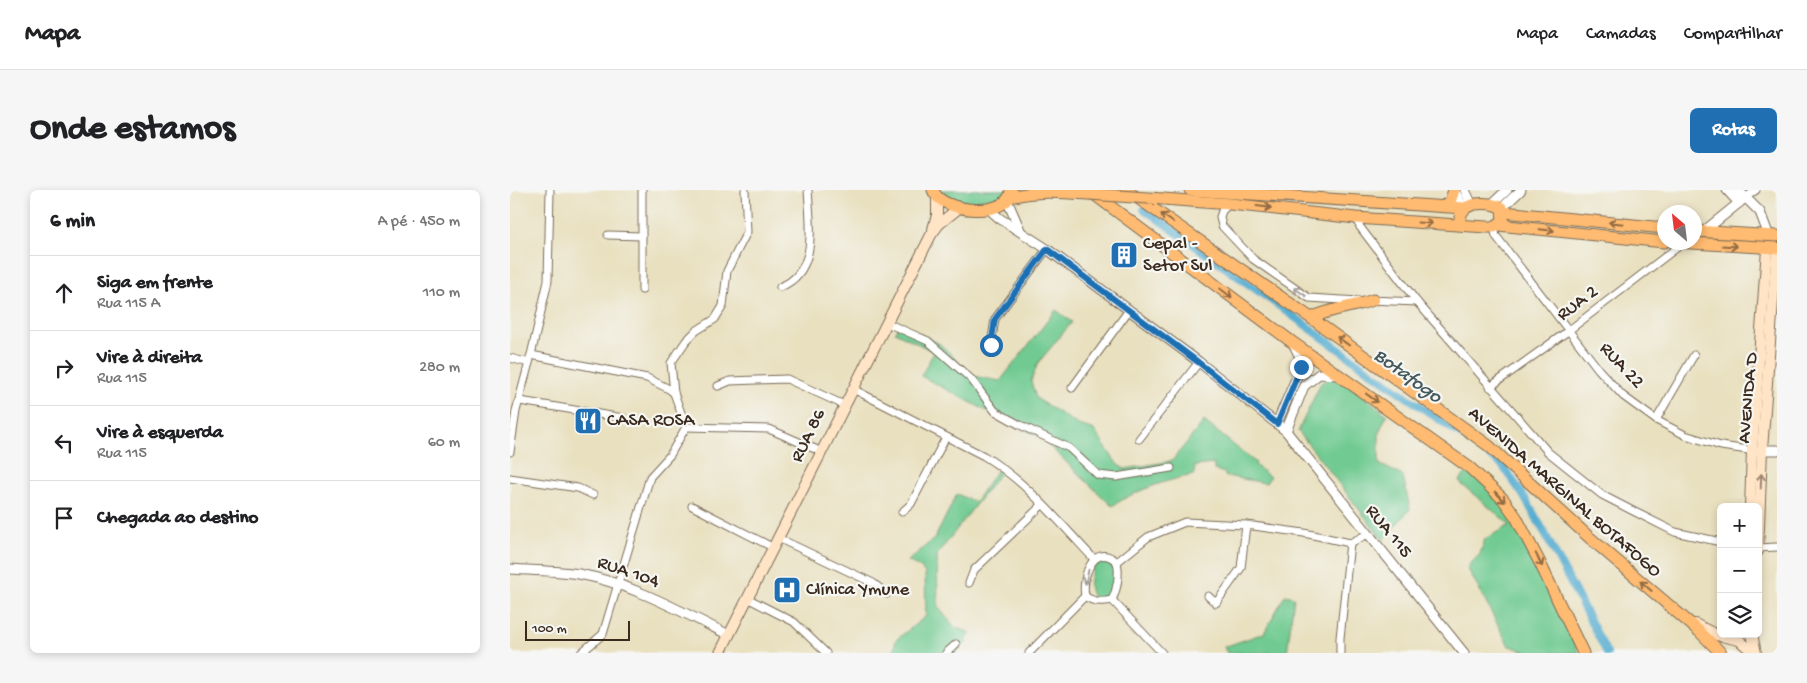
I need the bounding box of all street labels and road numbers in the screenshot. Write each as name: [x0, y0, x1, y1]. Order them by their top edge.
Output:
street label: RUA 2: [1553, 281, 1603, 327]
street label: RUA 22: [1594, 338, 1648, 394]
street label: AVENIDA D: [1734, 351, 1764, 444]
street label: AVENIDA MARGINAL BOTAFOGO: [1463, 403, 1666, 584]
street label: RUA 86: [786, 405, 832, 467]
street label: RUA 115: [1360, 501, 1416, 563]
street label: RUA 104: [594, 552, 662, 594]

